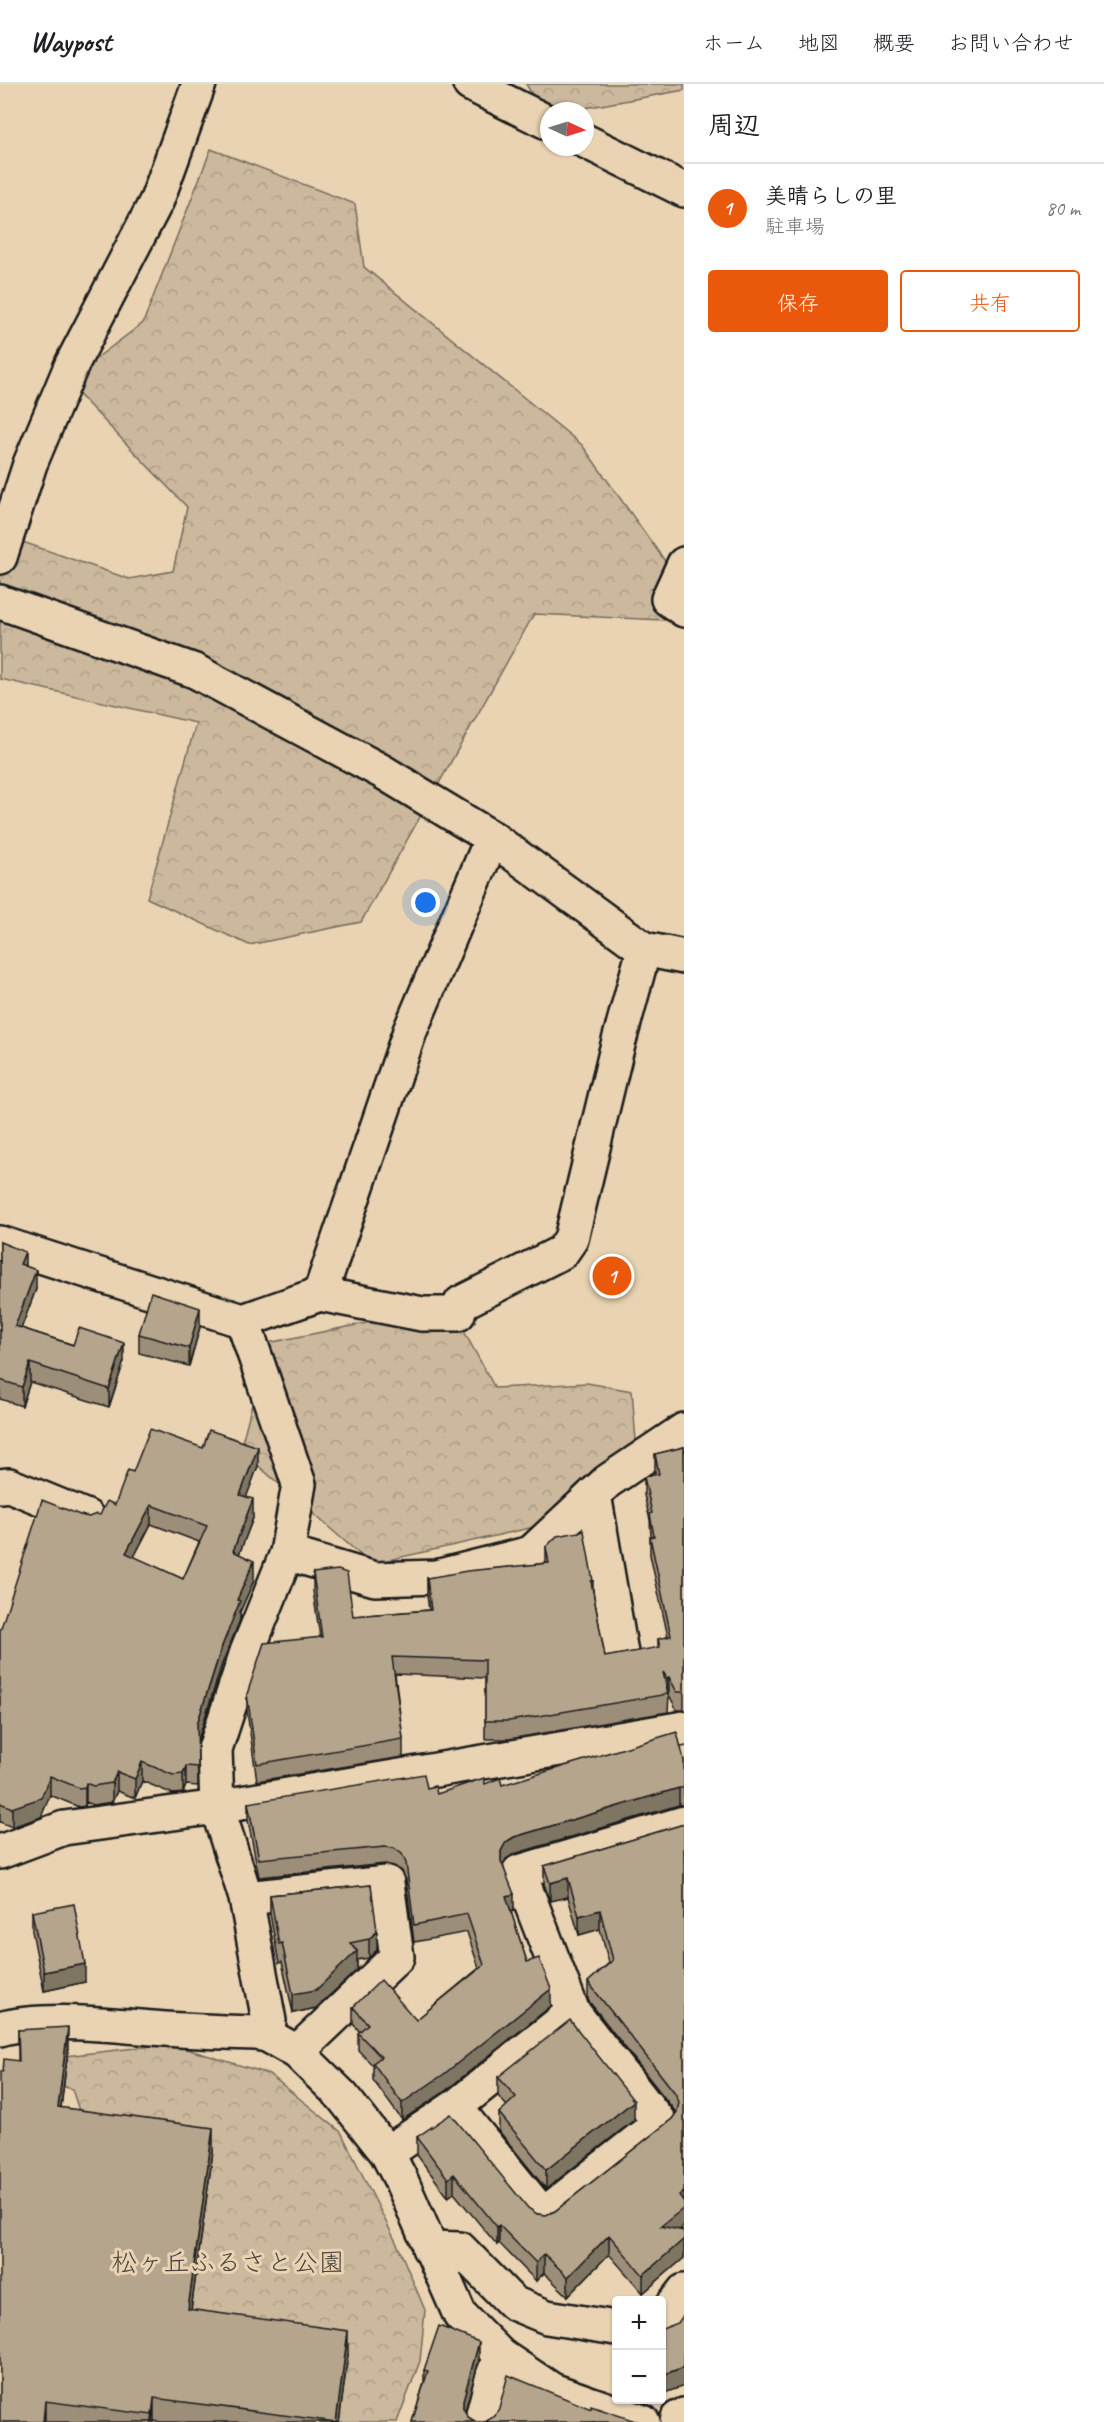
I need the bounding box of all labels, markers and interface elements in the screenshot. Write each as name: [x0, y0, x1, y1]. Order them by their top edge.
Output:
text: Waypost: [30, 24, 111, 59]
text: ホーム: [703, 30, 765, 56]
text: 地図: [798, 30, 840, 56]
text: 概要: [873, 30, 915, 56]
text: お問い合わせ: [948, 30, 1074, 56]
north arrow: [540, 102, 594, 156]
text: 周辺: [708, 109, 760, 142]
text: 美晴らしの里: [765, 182, 897, 210]
text: 1: [723, 196, 732, 221]
text: 80 m: [1046, 196, 1080, 221]
text: 駐車場: [765, 214, 825, 239]
button: 保存: [708, 270, 888, 332]
button: 共有: [900, 270, 1080, 332]
your location: [411, 888, 440, 917]
pin: 1: [592, 1254, 632, 1298]
park label: 松ヶ丘ふるさと公園: [112, 2246, 344, 2279]
map controls: [612, 2296, 666, 2404]
button: +: [612, 2296, 666, 2350]
button: −: [612, 2350, 666, 2404]

